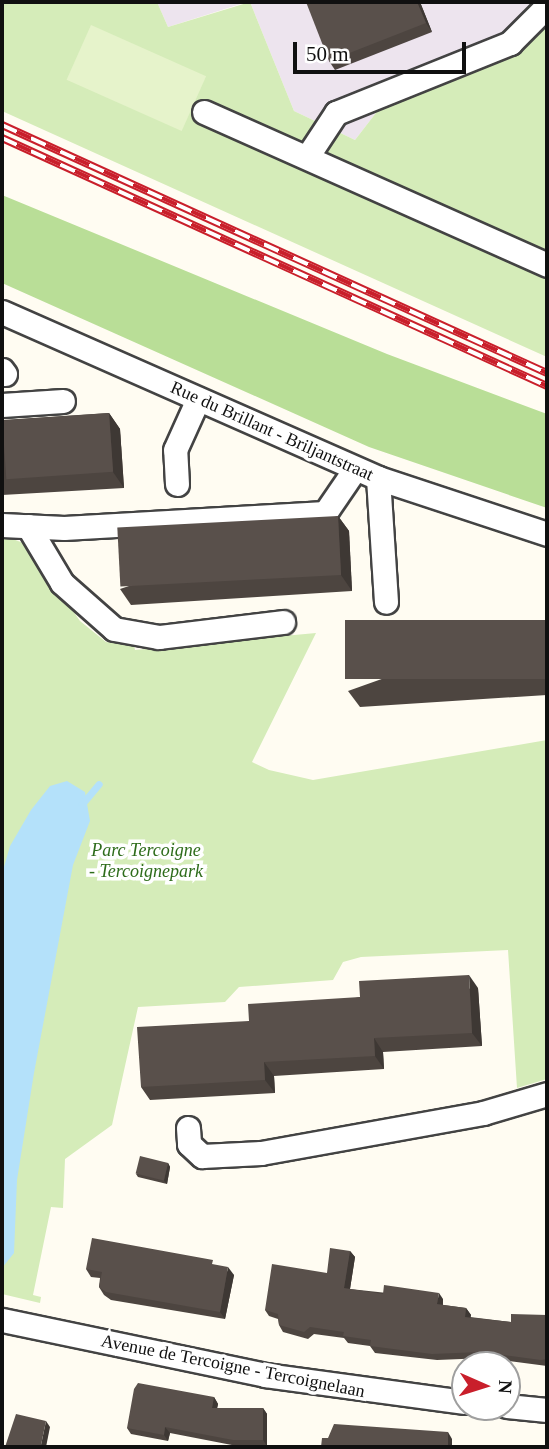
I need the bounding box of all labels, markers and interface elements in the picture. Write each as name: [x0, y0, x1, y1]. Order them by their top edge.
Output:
scale bar: [297, 28, 470, 72]
text: 50 m: [306, 42, 349, 66]
street label: Rue du Brillant - Briljantstraat: [167, 376, 377, 486]
park label: Parc Tercoigne - Tercoignepark: [89, 840, 203, 882]
street label: Avenue de Tercoigne - Tercoignelaan: [99, 1330, 367, 1402]
north arrow: [451, 1351, 521, 1421]
text: N: [495, 1380, 516, 1394]

